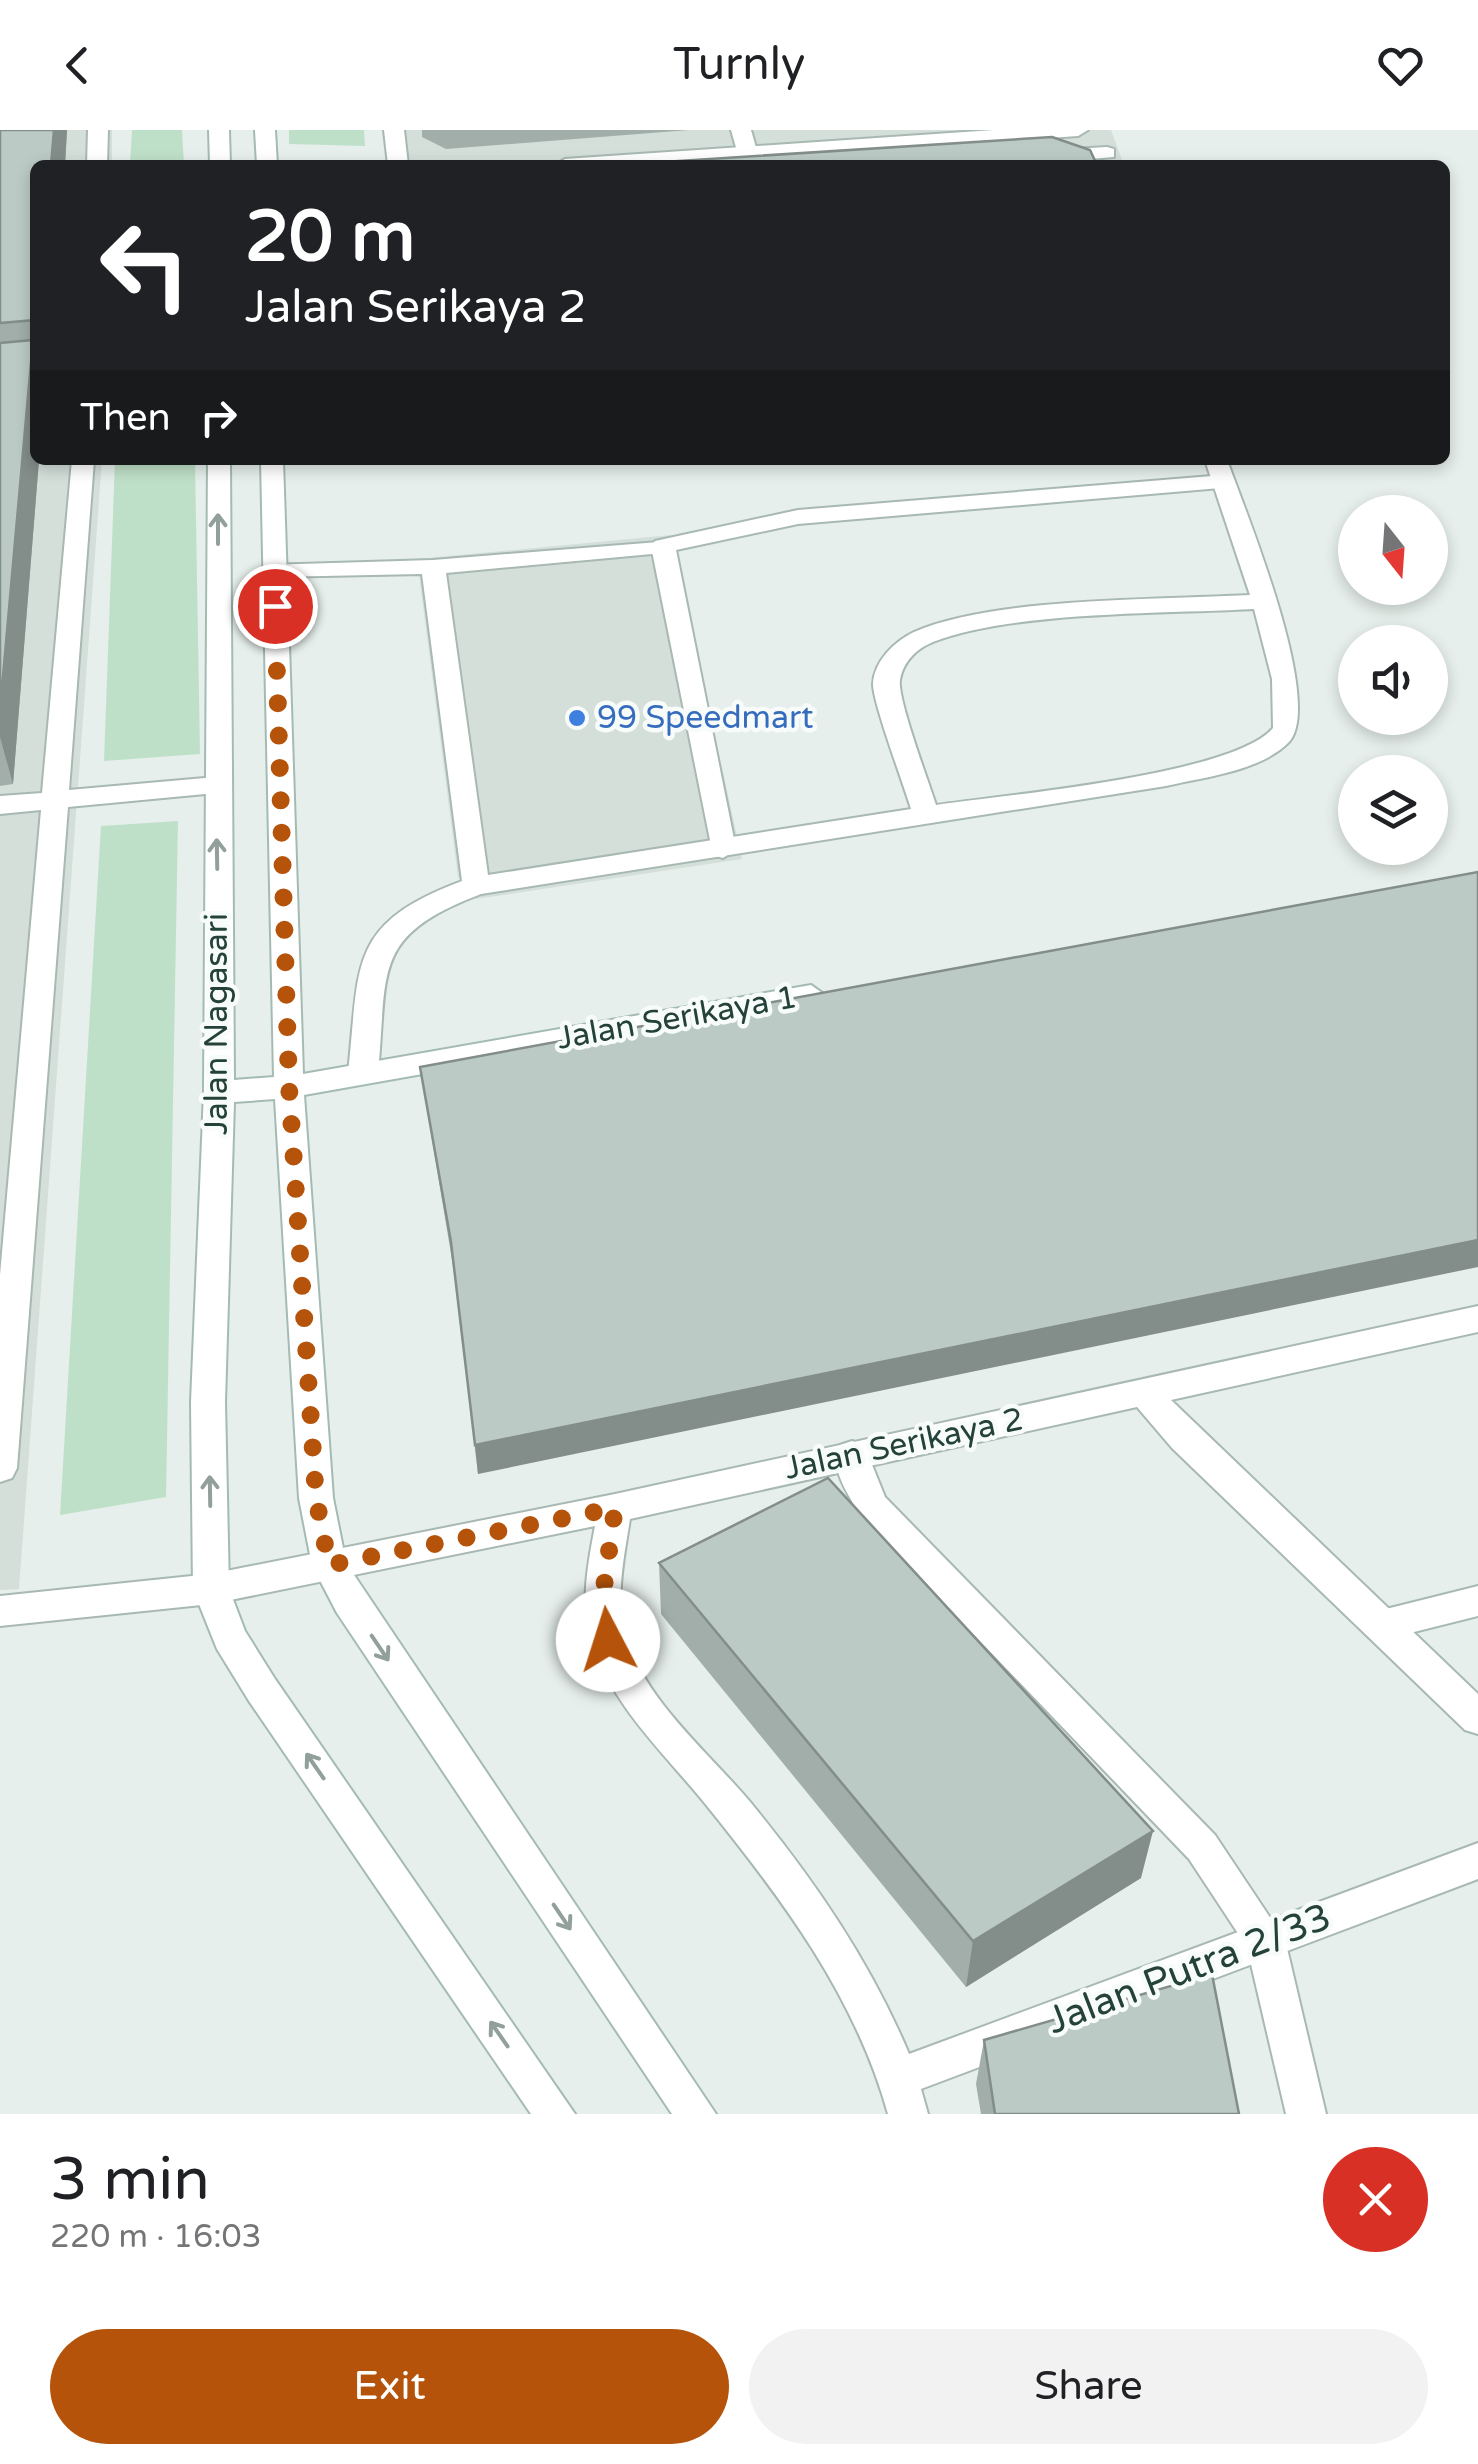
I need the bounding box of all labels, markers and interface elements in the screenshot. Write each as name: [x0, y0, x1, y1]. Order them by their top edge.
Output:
icon: back: [50, 38, 105, 93]
text: Turnly: [673, 38, 805, 92]
icon: heart: [1373, 38, 1428, 93]
text: 20 m: [245, 196, 415, 280]
icon: left: [80, 200, 210, 330]
text: Jalan Serikaya 2: [245, 281, 587, 335]
icon: right: [191, 390, 246, 445]
text: Then: [80, 395, 171, 441]
north arrow: [1338, 495, 1448, 605]
map controls: [1338, 495, 1448, 865]
one-way arrow: [209, 514, 228, 546]
pin: [233, 564, 318, 649]
icon: arrive: [248, 579, 303, 634]
button: sound: [1338, 625, 1448, 735]
place label: 99 Speedmart: [597, 699, 813, 737]
marker: 99 Speedmart: [566, 707, 588, 729]
button: layers: [1338, 755, 1448, 865]
one-way arrow: [208, 839, 226, 872]
street label: Jalan Nagasari: [198, 913, 236, 1135]
street label: Jalan Serikaya 1: [554, 978, 800, 1058]
street label: Jalan Serikaya 2: [781, 1400, 1027, 1488]
one-way arrow: [200, 1476, 219, 1508]
position arrow: [556, 1588, 660, 1692]
one-way arrow: [369, 1633, 390, 1661]
one-way arrow: [305, 1753, 326, 1780]
street label: Jalan Putra 2/33: [1041, 1894, 1337, 2044]
one-way arrow: [551, 1902, 572, 1930]
one-way arrow: [489, 2020, 510, 2048]
text: 3 min: [50, 2144, 210, 2216]
button: close: [1323, 2147, 1428, 2252]
text: 220 m · 16:03: [50, 2218, 262, 2256]
button: Exit: [50, 2329, 729, 2444]
button: Share: [749, 2329, 1428, 2444]

